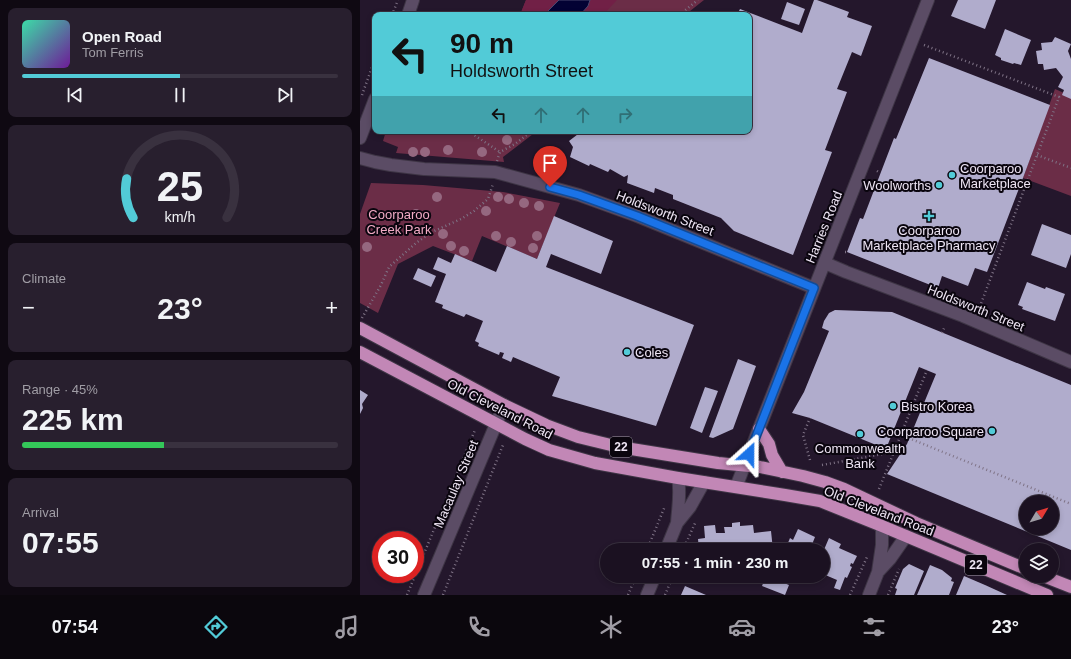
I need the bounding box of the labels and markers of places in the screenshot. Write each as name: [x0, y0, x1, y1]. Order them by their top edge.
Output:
pin: [533, 146, 567, 187]
place label: Coorparoo Marketplace: [960, 161, 1031, 191]
marker: Coorparoo Marketplace: [947, 170, 957, 180]
place label: Woolworths: [863, 178, 931, 193]
marker: Woolworths: [934, 180, 944, 190]
marker: Coorparoo Marketplace Pharmacy: [924, 211, 934, 221]
place label: Coorparoo Marketplace Pharmacy: [863, 223, 996, 253]
place label: Coles: [635, 345, 669, 360]
marker: Coles: [622, 347, 632, 357]
place label: Bistro Korea: [901, 399, 973, 414]
marker: Bistro Korea: [888, 401, 898, 411]
place label: Coorparoo Square: [877, 424, 984, 439]
marker: Coorparoo Square: [987, 426, 997, 436]
marker: Commonwealth Bank: [855, 429, 865, 439]
place label: Commonwealth Bank: [815, 441, 905, 471]

